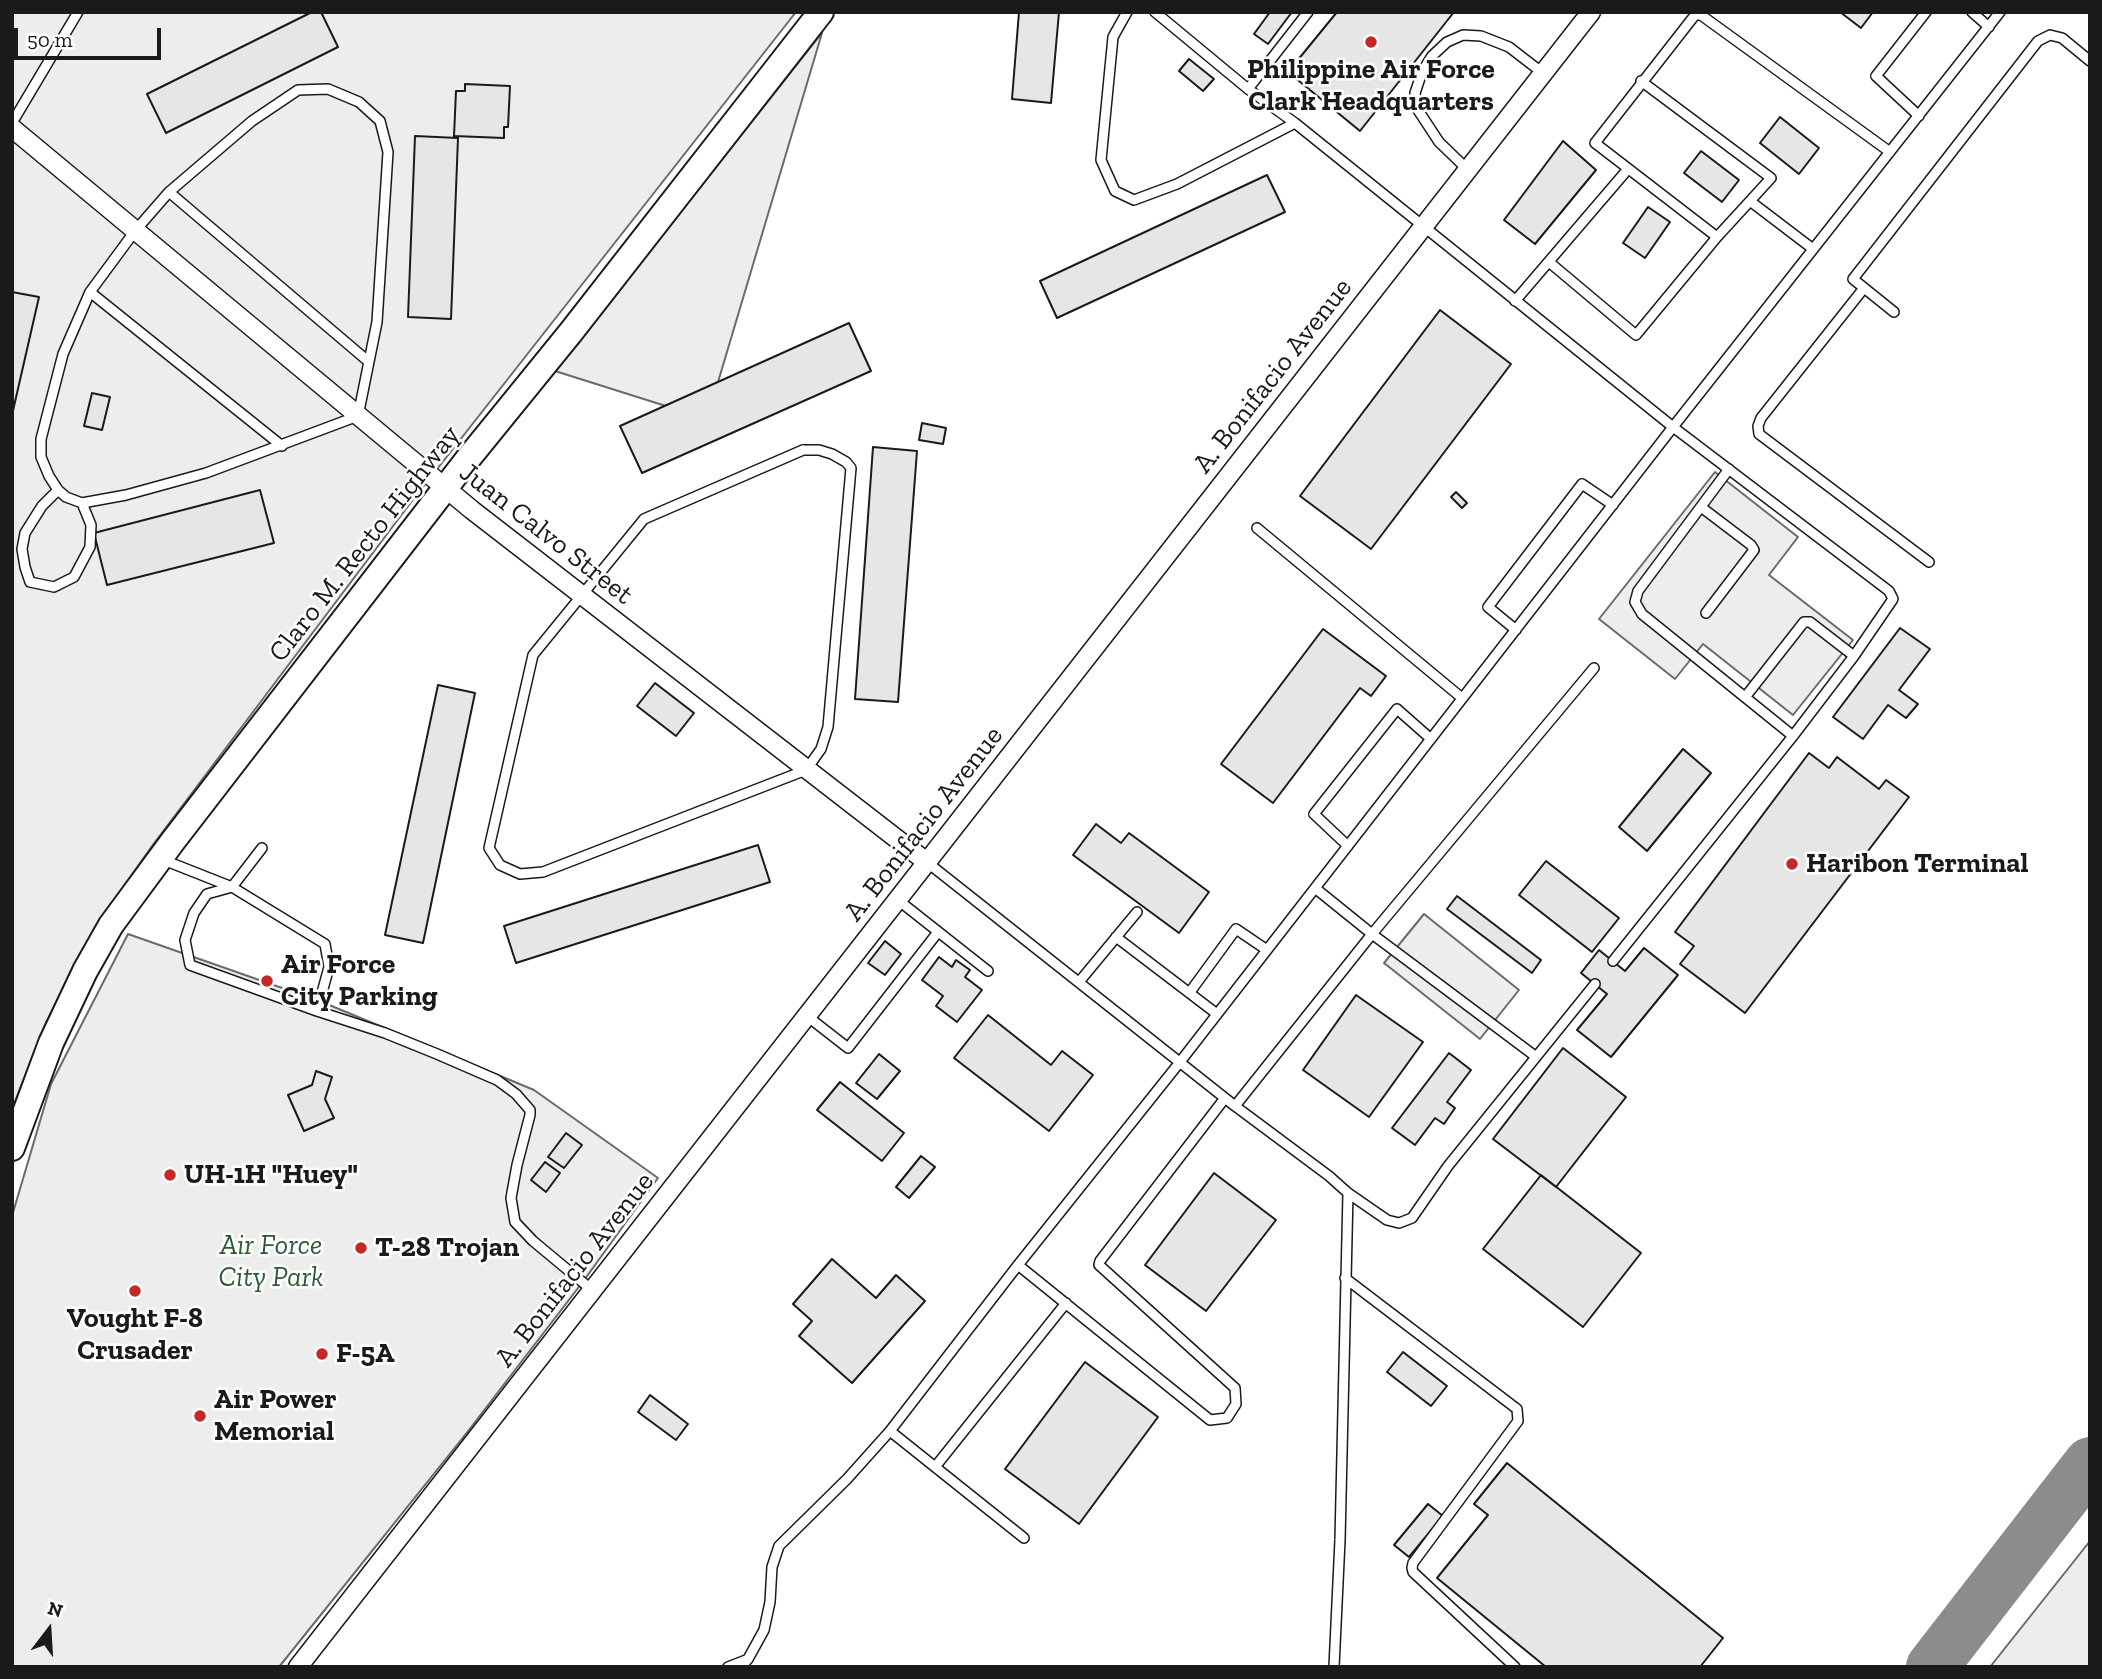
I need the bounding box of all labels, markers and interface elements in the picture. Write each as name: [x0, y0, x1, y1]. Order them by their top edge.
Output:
scale bar: [18, 14, 164, 58]
text: 50 m: [27, 27, 73, 52]
marker: Philippine Air Force Clark Headquarters: [1363, 34, 1379, 50]
place label: Philippine Air Force Clark Headquarters: [1247, 53, 1495, 119]
street label: A. Bonifacio Avenue: [1186, 272, 1360, 480]
street label: Claro M. Recto Highway: [262, 419, 468, 669]
street label: Juan Calvo Street: [453, 456, 639, 612]
street label: A. Bonifacio Avenue: [837, 720, 1011, 928]
place label: Haribon Terminal: [1806, 847, 2028, 881]
marker: Haribon Terminal: [1784, 856, 1800, 872]
place label: Air Force City Parking: [281, 948, 438, 1014]
marker: Air Force City Parking: [259, 973, 275, 989]
place label: UH-1H "Huey": [184, 1158, 358, 1192]
street label: A. Bonifacio Avenue: [488, 1166, 662, 1374]
marker: UH-1H "Huey": [162, 1167, 178, 1183]
park label: Air Force City Park: [218, 1229, 324, 1295]
place label: T-28 Trojan: [375, 1231, 519, 1265]
marker: T-28 Trojan: [353, 1240, 369, 1256]
marker: Vought F-8 Crusader: [127, 1283, 143, 1299]
place label: Vought F-8 Crusader: [67, 1302, 203, 1368]
place label: F-5A: [336, 1337, 394, 1371]
marker: F-5A: [314, 1346, 330, 1362]
place label: Air Power Memorial: [214, 1383, 337, 1449]
marker: Air Power Memorial: [192, 1408, 208, 1424]
north arrow: [14, 1595, 84, 1665]
text: N: [45, 1596, 66, 1623]

